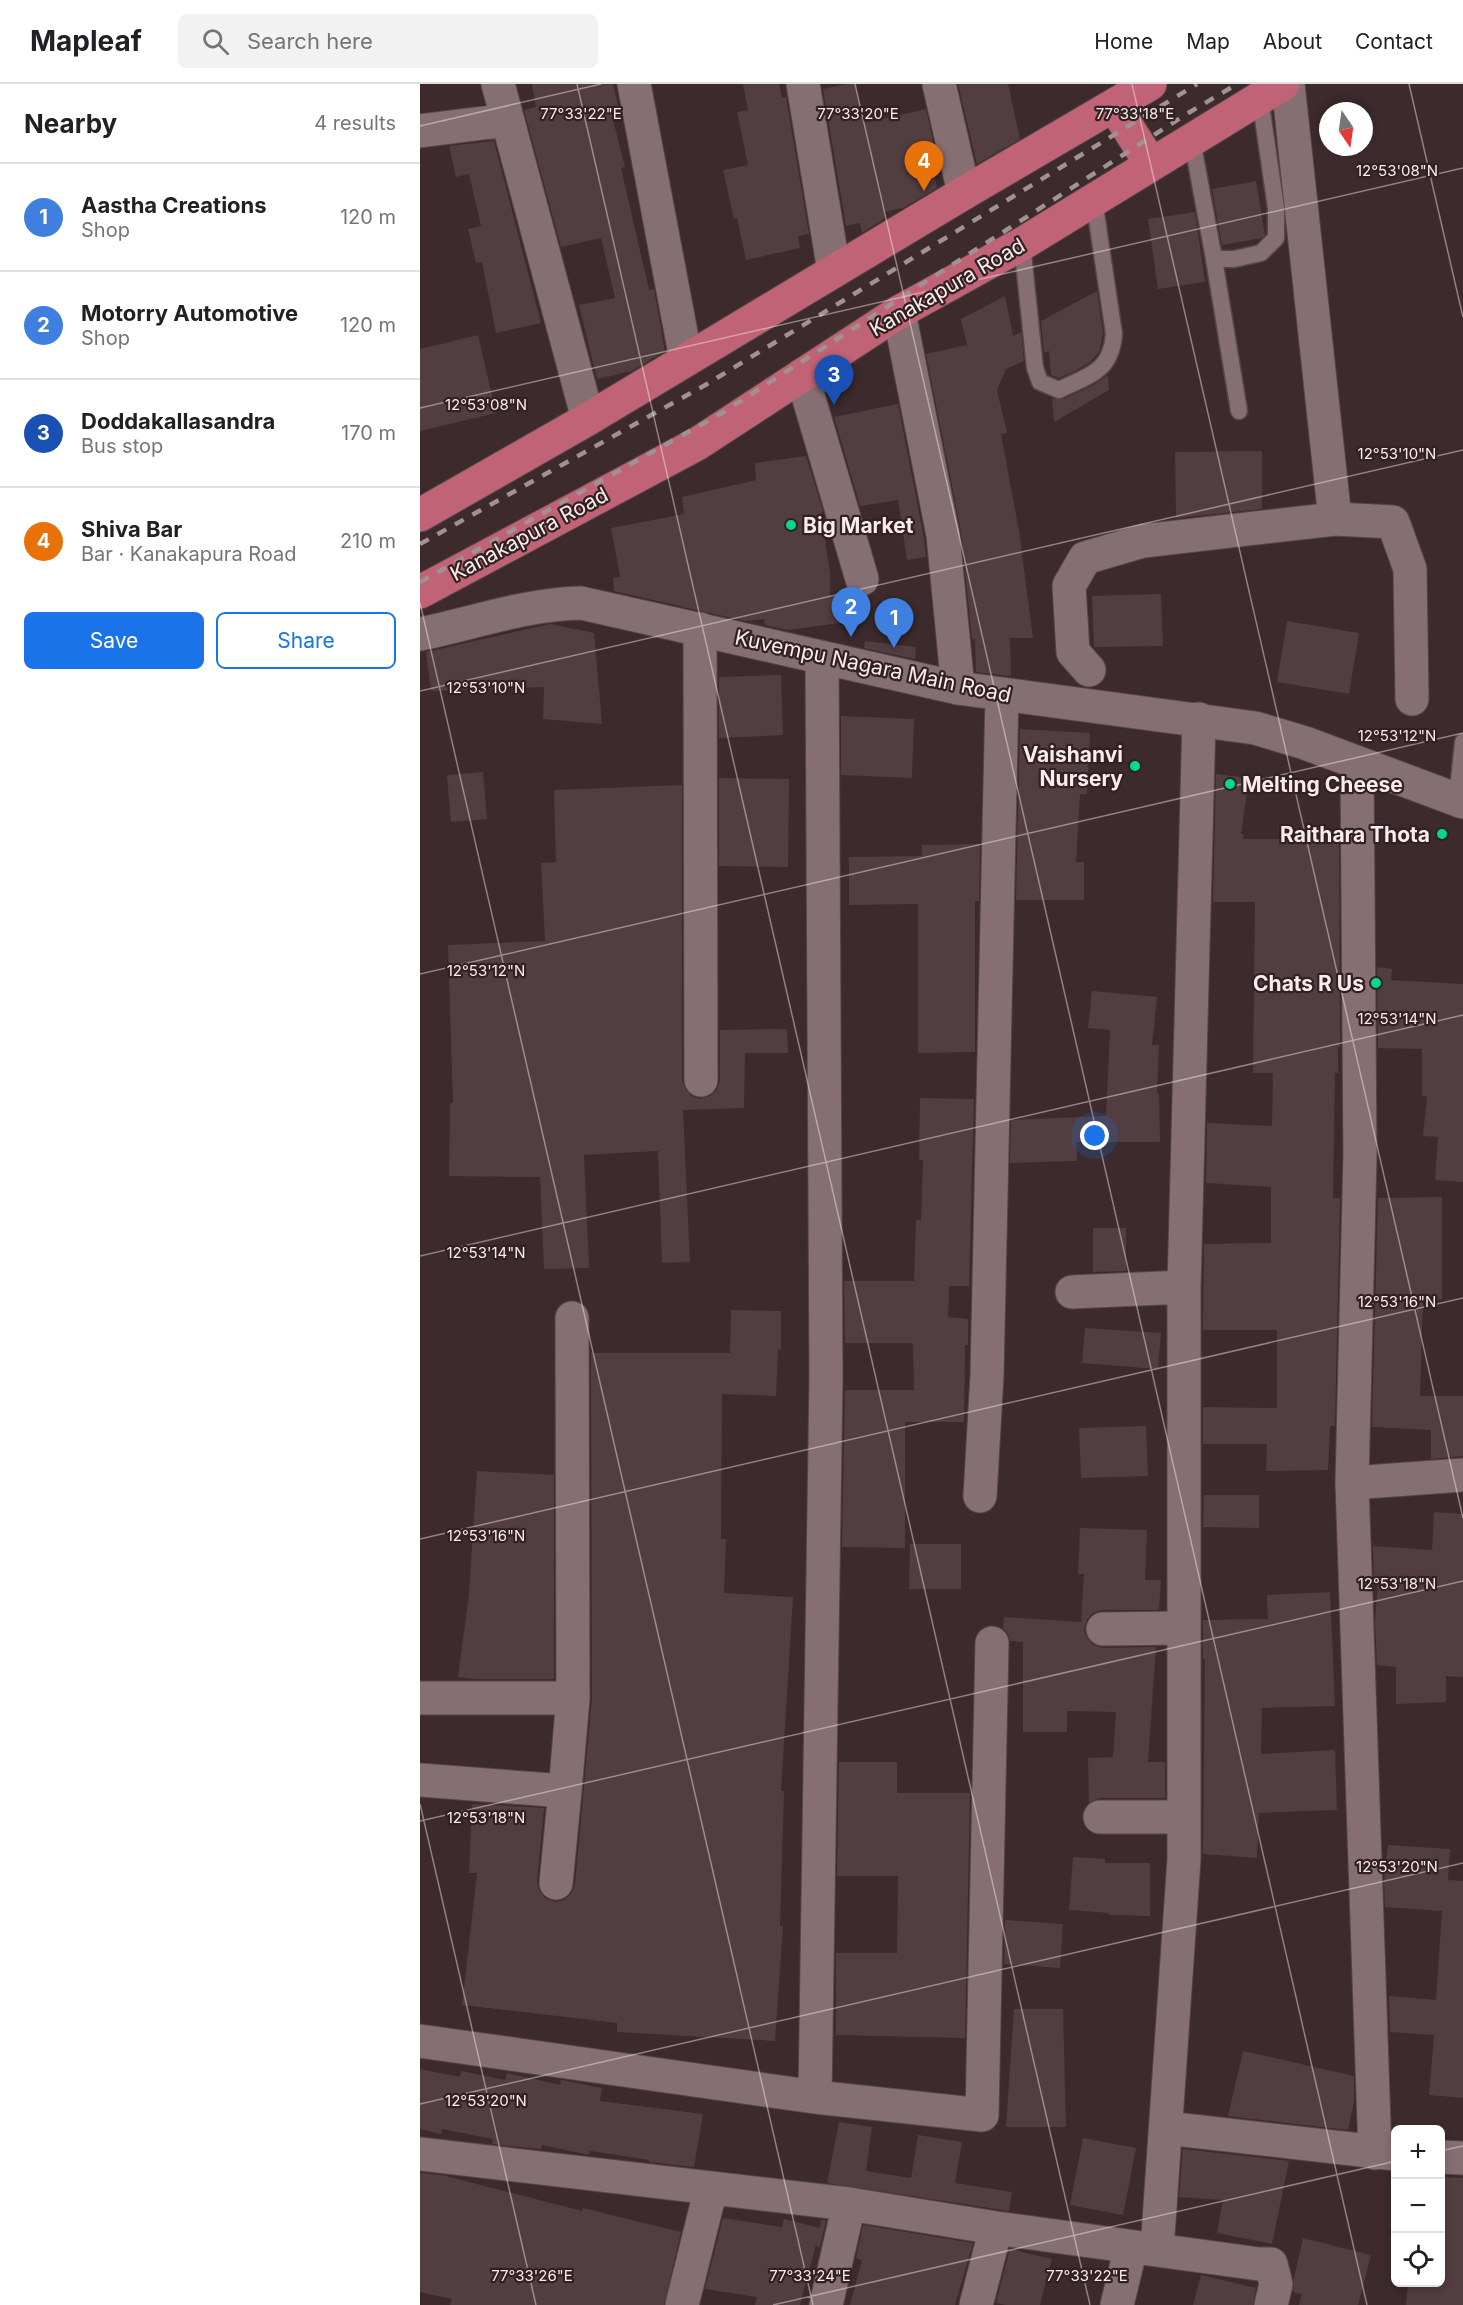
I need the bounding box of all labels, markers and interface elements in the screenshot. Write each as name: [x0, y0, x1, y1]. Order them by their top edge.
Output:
search box: [178, 14, 598, 68]
text: Mapleaf: [30, 24, 142, 58]
icon: search: [199, 25, 232, 58]
text: Search here: [247, 28, 373, 54]
text: Home: [1094, 29, 1153, 54]
text: Map: [1186, 29, 1230, 54]
text: About: [1263, 29, 1322, 54]
text: Contact: [1355, 29, 1433, 54]
north arrow: [1319, 102, 1373, 156]
text: 77°33'22"E: [540, 104, 622, 123]
text: 77°33'20"E: [817, 104, 899, 123]
text: 77°33'18"E: [1096, 104, 1174, 123]
text: Nearby: [24, 108, 117, 139]
text: 4 results: [314, 111, 396, 135]
pin: 4: [904, 141, 944, 191]
text: 12°53'08"N: [1356, 161, 1438, 180]
text: Aastha Creations: [81, 192, 267, 218]
text: 1: [39, 205, 48, 229]
text: 120 m: [340, 205, 396, 229]
text: Shop: [81, 218, 130, 242]
street label: Kanakapura Road: [865, 232, 1029, 342]
text: Motorry Automotive: [81, 300, 298, 326]
text: 2: [37, 313, 50, 337]
text: 120 m: [340, 313, 396, 337]
text: Shop: [81, 326, 130, 350]
pin: 3: [814, 356, 854, 405]
text: 12°53'08"N: [445, 395, 527, 414]
text: Doddakallasandra: [81, 408, 275, 434]
text: 3: [37, 421, 50, 445]
text: 170 m: [341, 421, 396, 445]
text: Bus stop: [81, 434, 163, 458]
text: 12°53'10"N: [1358, 444, 1436, 463]
street label: Kanakapura Road: [446, 482, 612, 586]
place label: Big Market: [803, 513, 914, 538]
text: Shiva Bar: [81, 516, 182, 542]
marker: Big Market: [784, 518, 798, 532]
text: 4: [37, 529, 50, 553]
text: 210 m: [340, 529, 396, 553]
text: Bar · Kanakapura Road: [81, 542, 296, 566]
pin: 2: [832, 588, 870, 637]
pin: 1: [874, 598, 914, 648]
button: Save: [24, 612, 204, 669]
button: Share: [216, 612, 396, 669]
street label: Kuvempu Nagara Main Road: [733, 624, 1013, 708]
text: 12°53'10"N: [447, 678, 525, 697]
text: 12°53'12"N: [1358, 726, 1436, 745]
place label: Vaishanvi Nursery: [1023, 742, 1123, 791]
marker: Vaishanvi Nursery: [1128, 759, 1142, 773]
place label: Melting Cheese: [1242, 772, 1403, 797]
marker: Melting Cheese: [1223, 777, 1237, 791]
place label: Raithara Thota: [1280, 822, 1430, 847]
marker: Raithara Thota: [1435, 827, 1449, 841]
text: 12°53'12"N: [447, 961, 525, 980]
place label: Chats R Us: [1253, 971, 1364, 996]
marker: Chats R Us: [1369, 976, 1383, 990]
text: 12°53'14"N: [1357, 1009, 1437, 1028]
your location: [1080, 1121, 1109, 1150]
text: 12°53'14"N: [446, 1243, 526, 1262]
text: 12°53'16"N: [1358, 1292, 1436, 1311]
text: 12°53'16"N: [447, 1526, 525, 1545]
text: 12°53'18"N: [1358, 1574, 1436, 1593]
text: 12°53'18"N: [447, 1808, 525, 1827]
text: 12°53'20"N: [1356, 1857, 1438, 1876]
text: 12°53'20"N: [445, 2091, 527, 2110]
map controls: [1391, 2125, 1445, 2287]
button: +: [1391, 2125, 1445, 2179]
button: −: [1391, 2179, 1445, 2233]
button: locate: [1391, 2233, 1445, 2287]
text: 77°33'26"E: [491, 2266, 573, 2285]
text: 77°33'24"E: [769, 2266, 851, 2285]
text: 77°33'22"E: [1046, 2266, 1128, 2285]

